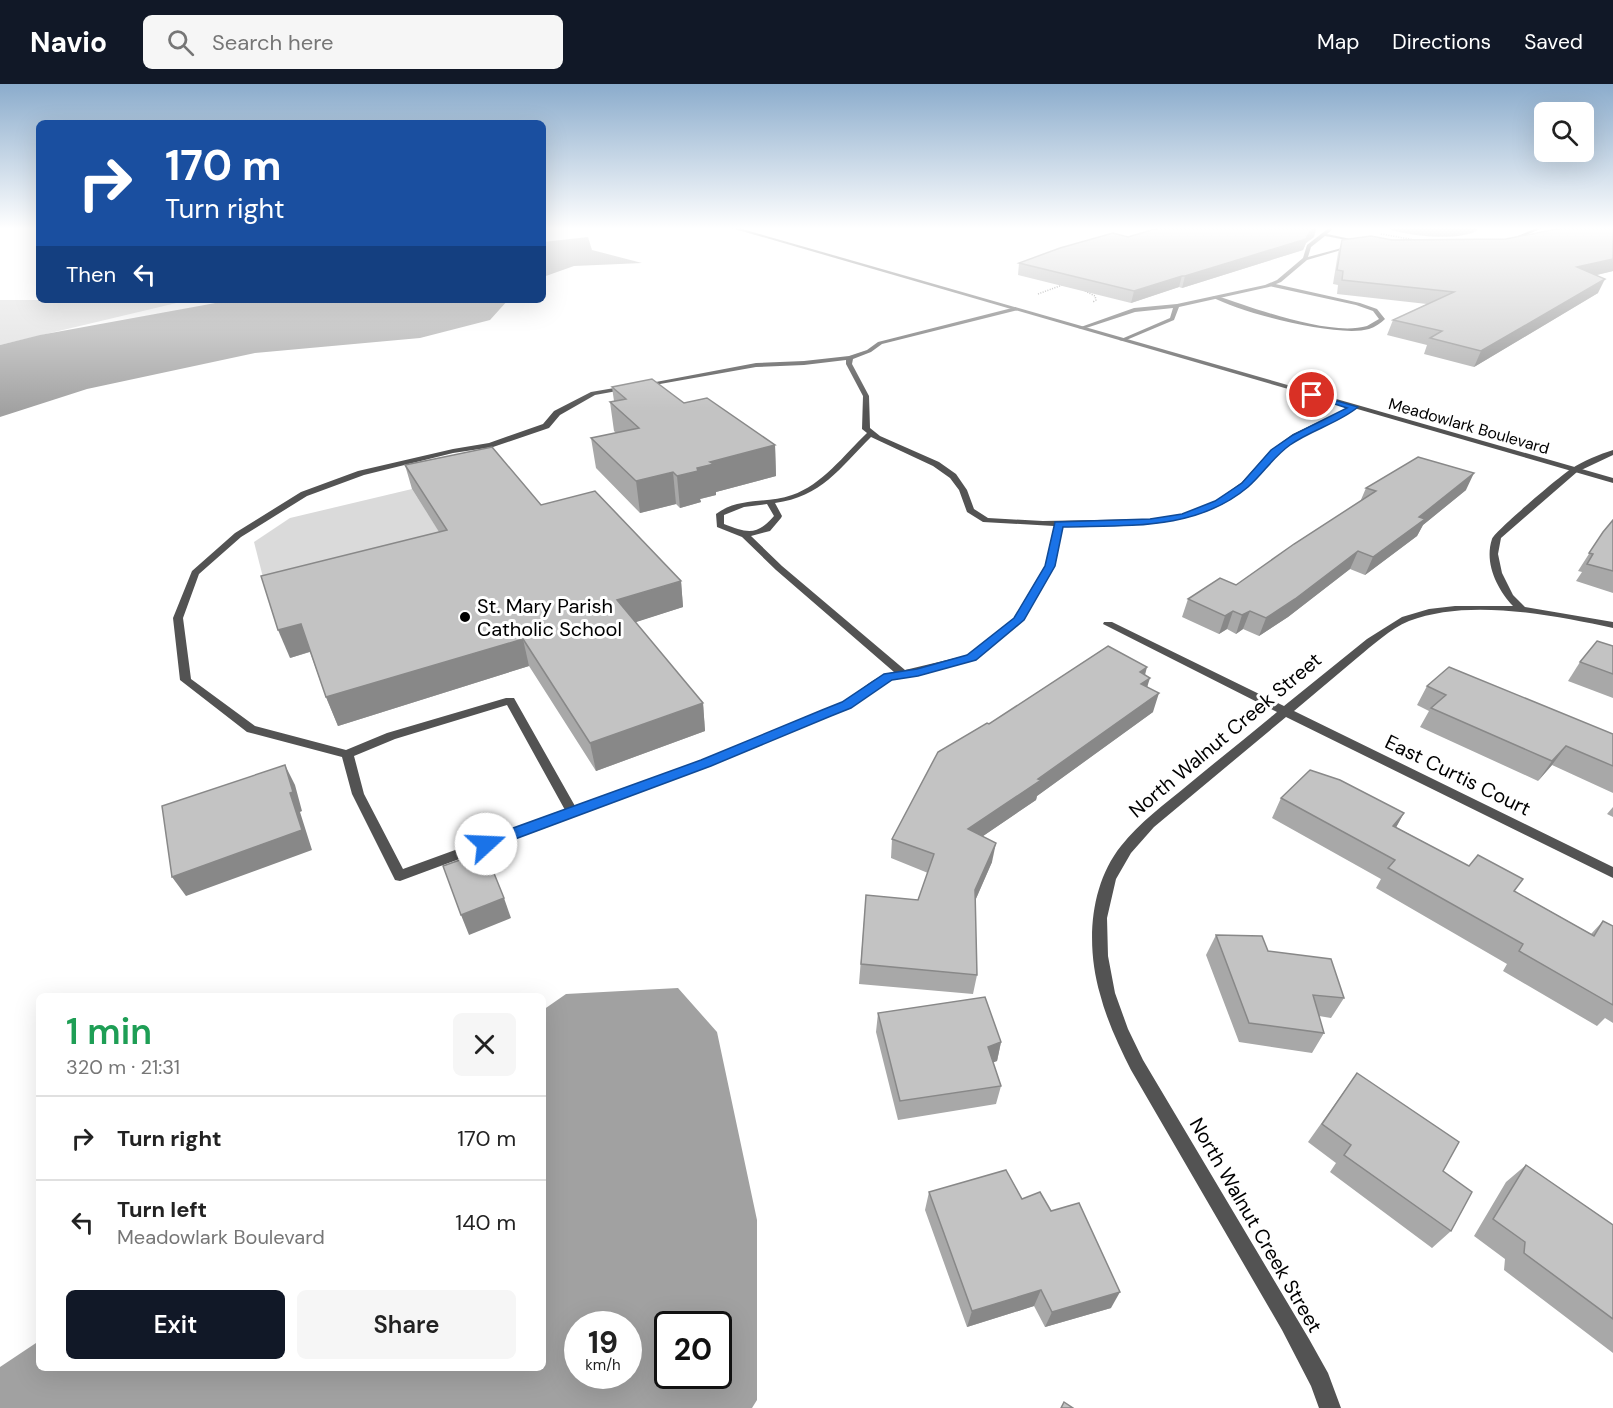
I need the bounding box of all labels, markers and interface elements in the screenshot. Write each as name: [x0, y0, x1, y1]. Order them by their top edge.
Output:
search box: [143, 15, 563, 69]
text: Navio: [30, 24, 107, 61]
icon: search: [164, 26, 197, 59]
text: Search here: [212, 28, 333, 57]
text: Map: [1317, 28, 1359, 56]
text: Directions: [1392, 28, 1491, 56]
text: Saved: [1524, 28, 1583, 56]
map controls: [1534, 102, 1594, 162]
button: search: [1534, 102, 1594, 162]
text: 170 m: [165, 138, 282, 193]
icon: right: [66, 144, 144, 222]
text: Turn right: [165, 191, 285, 226]
icon: left: [128, 258, 161, 291]
text: Then: [66, 260, 116, 289]
pin: [1286, 369, 1337, 420]
icon: arrive: [1295, 378, 1328, 411]
street label: Meadowlark Boulevard: [1386, 393, 1552, 459]
place label: St. Mary Parish Catholic School: [477, 593, 622, 642]
marker: St. Mary Parish Catholic School: [458, 610, 472, 624]
street label: North Walnut Creek Street: [1123, 647, 1327, 823]
street label: East Curtis Court: [1381, 728, 1535, 822]
position arrow: [454, 812, 518, 876]
text: 1 min: [66, 1008, 152, 1055]
button: close: [453, 1013, 516, 1076]
text: 320 m · 21:31: [66, 1054, 180, 1080]
street label: North Walnut Creek Street: [1184, 1113, 1328, 1337]
icon: right: [66, 1122, 99, 1155]
text: Turn right: [117, 1124, 222, 1153]
text: 170 m: [457, 1124, 516, 1153]
text: Turn left: [117, 1195, 207, 1224]
icon: left: [66, 1206, 99, 1239]
text: 140 m: [455, 1208, 516, 1237]
text: Meadowlark Boulevard: [117, 1224, 325, 1250]
button: Exit: [66, 1290, 285, 1359]
button: Share: [297, 1290, 516, 1359]
speed limit sign: 20: [654, 1311, 732, 1389]
text: 19: [588, 1323, 618, 1362]
text: km/h: [585, 1355, 621, 1375]

